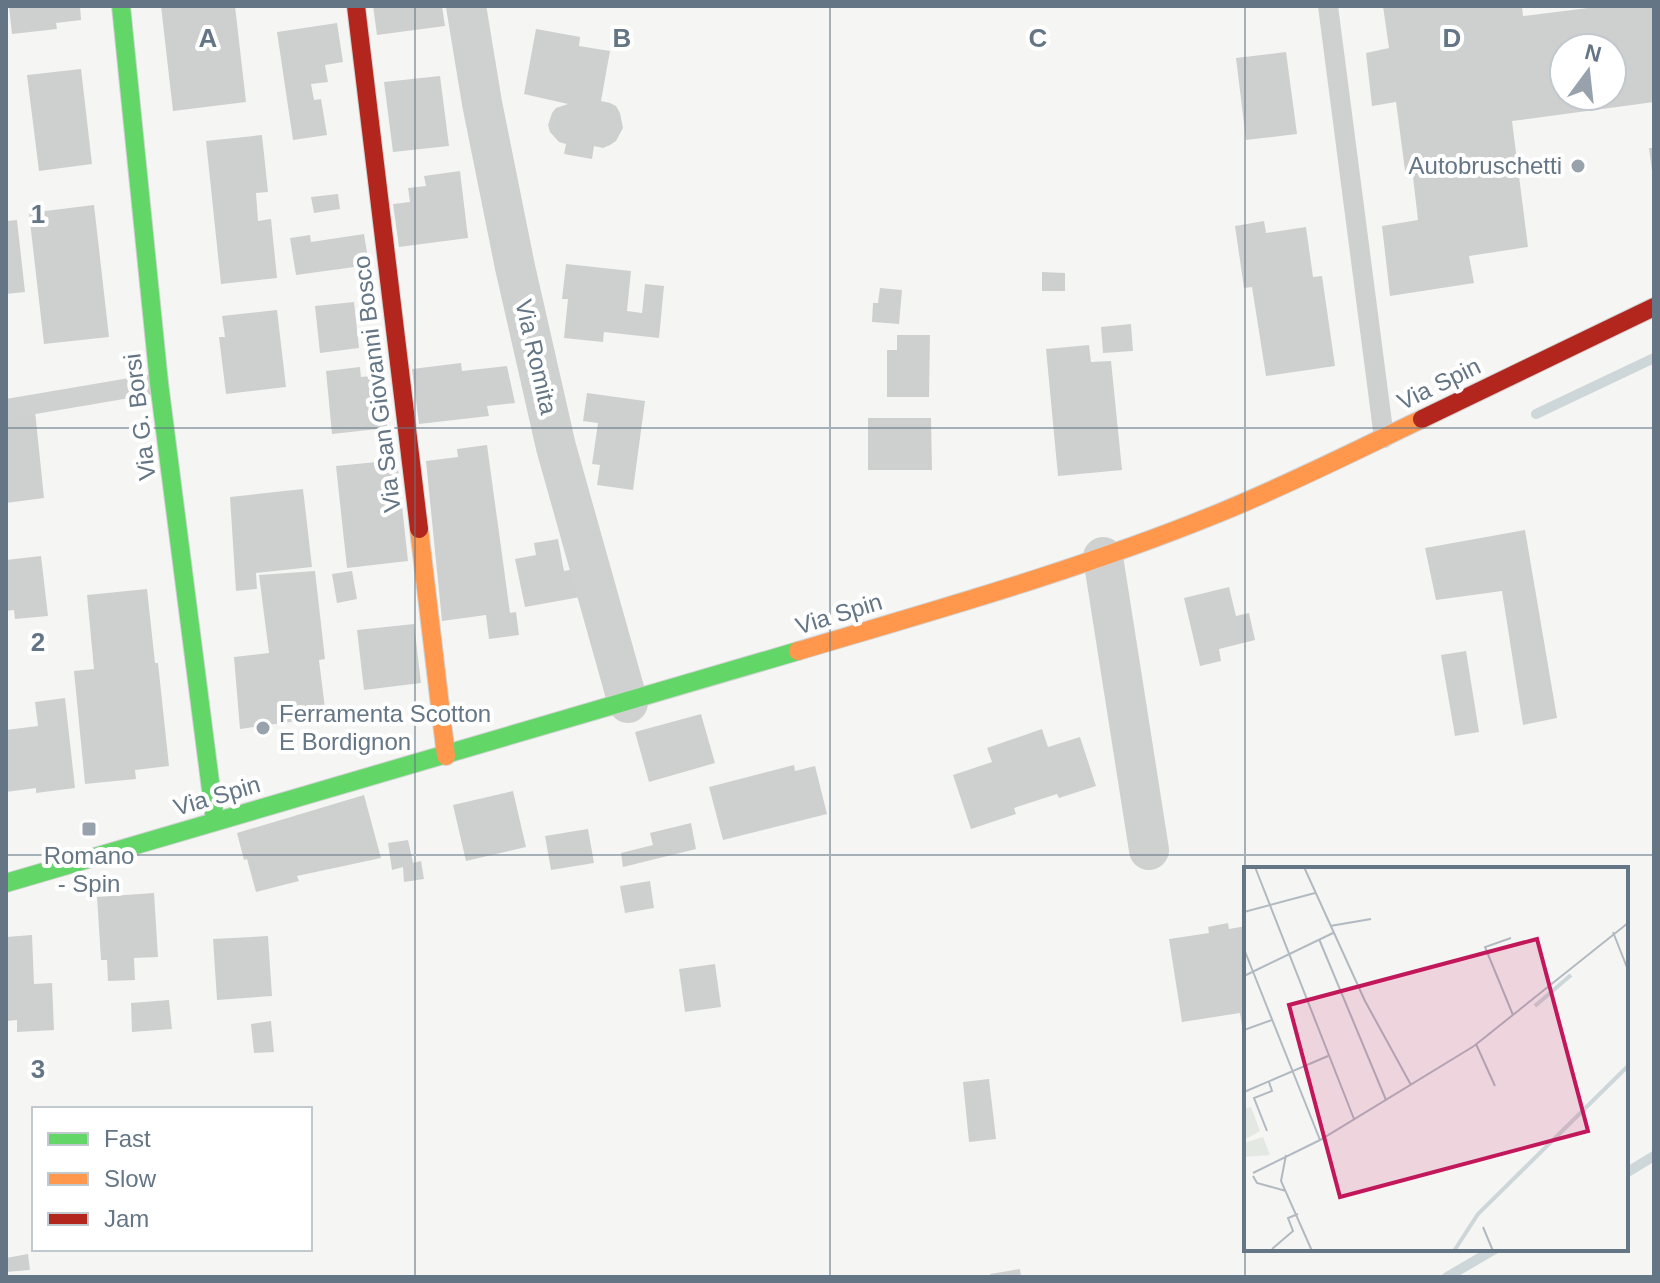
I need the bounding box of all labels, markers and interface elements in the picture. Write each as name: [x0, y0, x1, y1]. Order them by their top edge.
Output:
text: A: [199, 23, 218, 53]
text: B: [613, 23, 631, 53]
text: C: [1029, 23, 1048, 53]
text: D: [1443, 23, 1461, 53]
north arrow: [1548, 32, 1628, 112]
text: N: [1582, 39, 1604, 67]
place label: Autobruschetti: [1409, 152, 1562, 179]
marker: Autobruschetti: [1569, 157, 1587, 175]
text: 1: [31, 199, 45, 229]
street label: Via San Giovanni Bosco: [347, 254, 406, 514]
street label: Via Romita: [510, 297, 563, 418]
street label: Via G. Borsi: [118, 352, 161, 482]
street label: Via Spin: [1393, 352, 1485, 415]
street label: Via Spin: [792, 588, 885, 639]
text: 2: [31, 627, 45, 657]
place label: Ferramenta Scotton E Bordignon: [279, 700, 491, 755]
marker: Ferramenta Scotton E Bordignon: [254, 719, 272, 737]
street label: Via Spin: [170, 770, 263, 821]
marker: Romano - Spin: [80, 820, 98, 838]
place label: Romano - Spin: [44, 842, 134, 897]
inset map: [1244, 867, 1628, 1251]
text: 3: [31, 1054, 45, 1084]
legend: [32, 1107, 312, 1251]
text: Fast: [104, 1125, 151, 1152]
text: Slow: [104, 1165, 157, 1192]
text: Jam: [104, 1205, 149, 1232]

